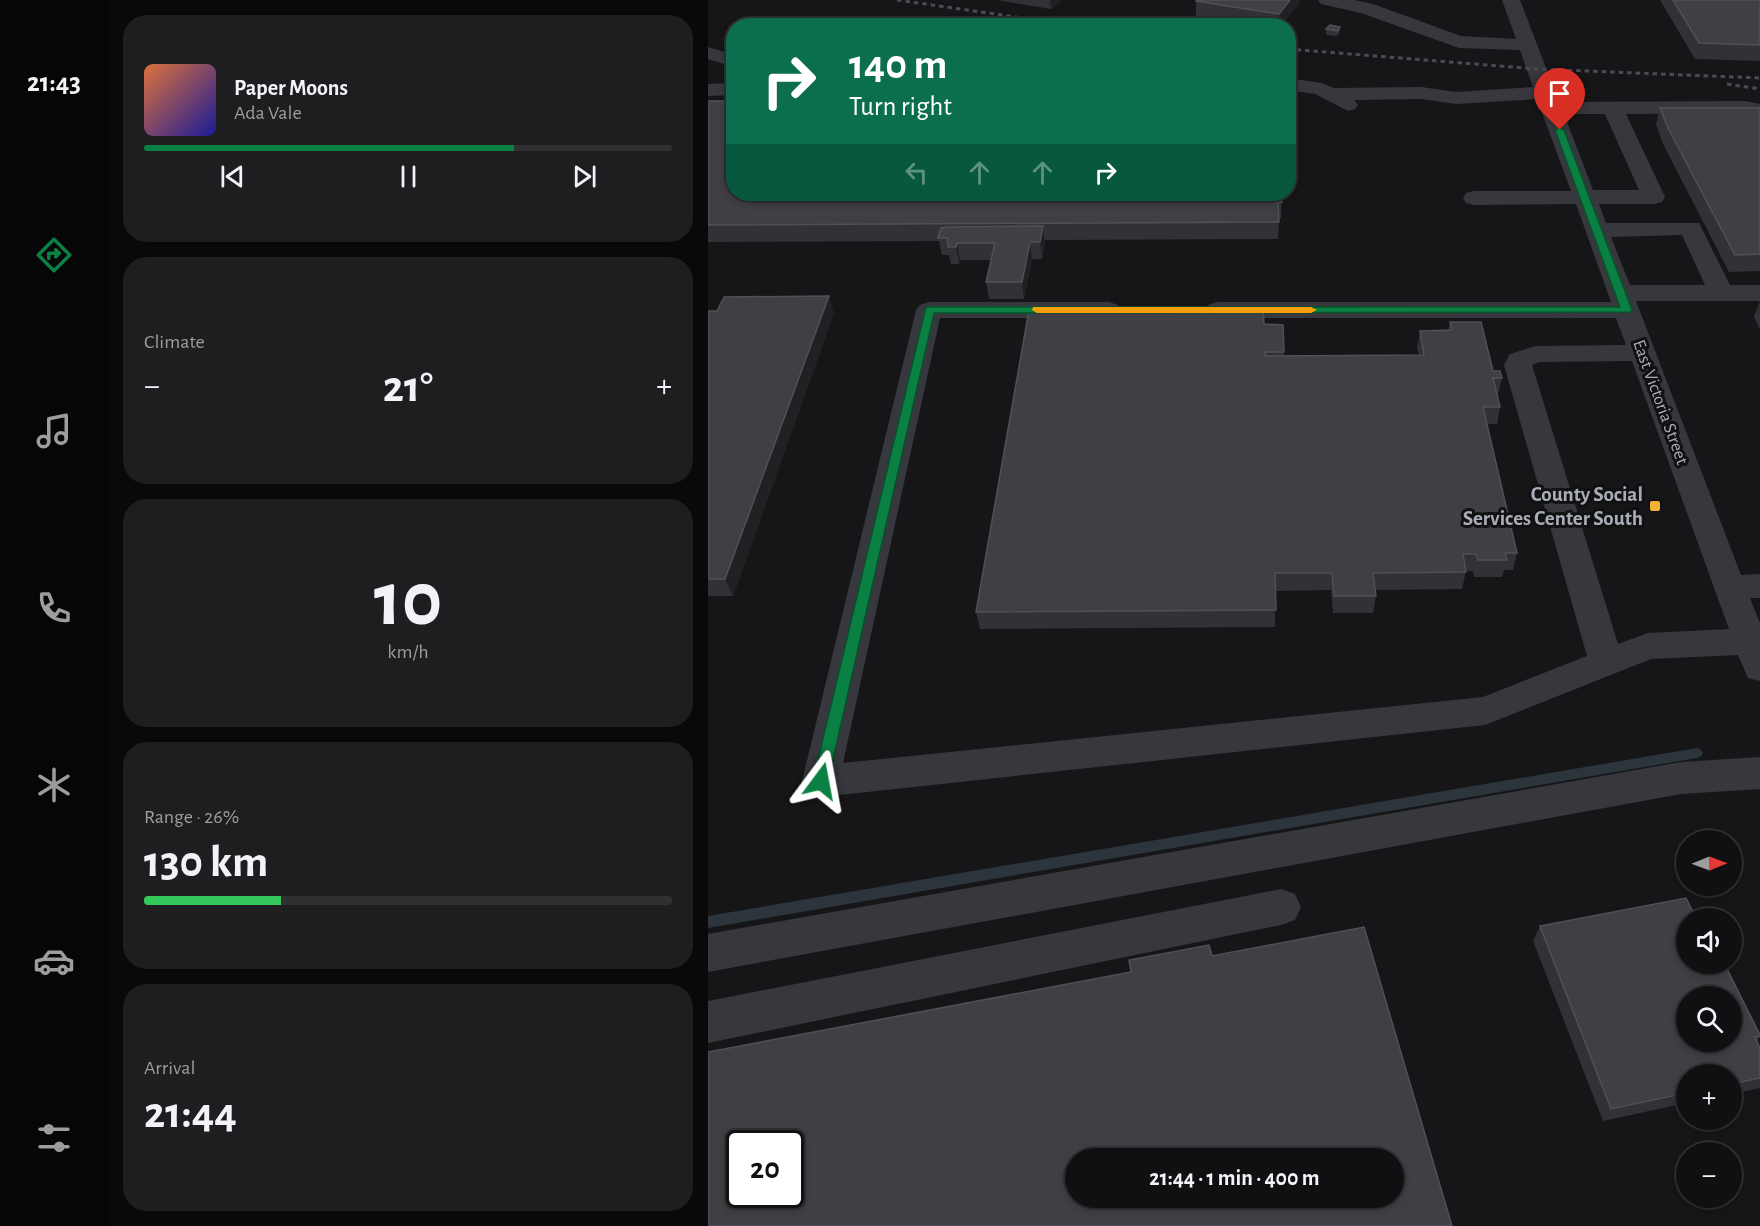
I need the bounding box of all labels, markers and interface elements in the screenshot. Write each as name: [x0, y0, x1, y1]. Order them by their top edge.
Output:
icon: right: [750, 42, 828, 120]
text: 140 m: [849, 44, 947, 86]
pin: [1534, 68, 1585, 130]
text: 21:43: [27, 69, 81, 96]
text: Paper Moons: [234, 77, 348, 99]
icon: arrive: [1543, 77, 1576, 110]
text: Turn right: [849, 93, 952, 120]
text: Ada Vale: [234, 103, 302, 123]
icon: left: [900, 156, 933, 189]
icon: ahead: [963, 156, 996, 189]
icon: ahead: [1026, 156, 1059, 189]
icon: right: [1089, 156, 1122, 189]
icon: previous: [216, 160, 249, 193]
icon: pause: [392, 160, 425, 193]
icon: next: [568, 160, 601, 193]
icon: directions: [33, 234, 75, 276]
text: Climate: [144, 332, 205, 352]
street label: East Victoria Street: [1629, 338, 1691, 467]
text: 21°: [383, 365, 433, 410]
text: −: [144, 370, 160, 403]
text: +: [656, 370, 672, 403]
icon: music: [33, 410, 75, 452]
place label: County Social Services Center South: [1463, 484, 1643, 529]
marker: County Social Services Center South: [1648, 499, 1662, 513]
text: 10: [374, 562, 442, 640]
icon: phone: [33, 587, 75, 629]
text: km/h: [387, 642, 429, 662]
position arrow: [789, 749, 853, 813]
icon: climate: [33, 764, 75, 806]
text: Range · 26%: [144, 807, 239, 827]
north arrow: [1676, 830, 1742, 896]
map controls: [1676, 830, 1742, 1208]
text: 130 km: [144, 840, 268, 885]
button: sound: [1676, 908, 1742, 974]
icon: car: [33, 940, 75, 982]
button: search: [1676, 986, 1742, 1052]
text: Arrival: [144, 1058, 195, 1078]
button: +: [1676, 1064, 1742, 1130]
text: 21:44: [144, 1091, 237, 1136]
icon: filters: [33, 1117, 75, 1159]
speed limit sign: 20: [726, 1130, 804, 1208]
button: −: [1676, 1142, 1742, 1208]
text: 21:44 · 1 min · 400 m: [1149, 1167, 1320, 1189]

